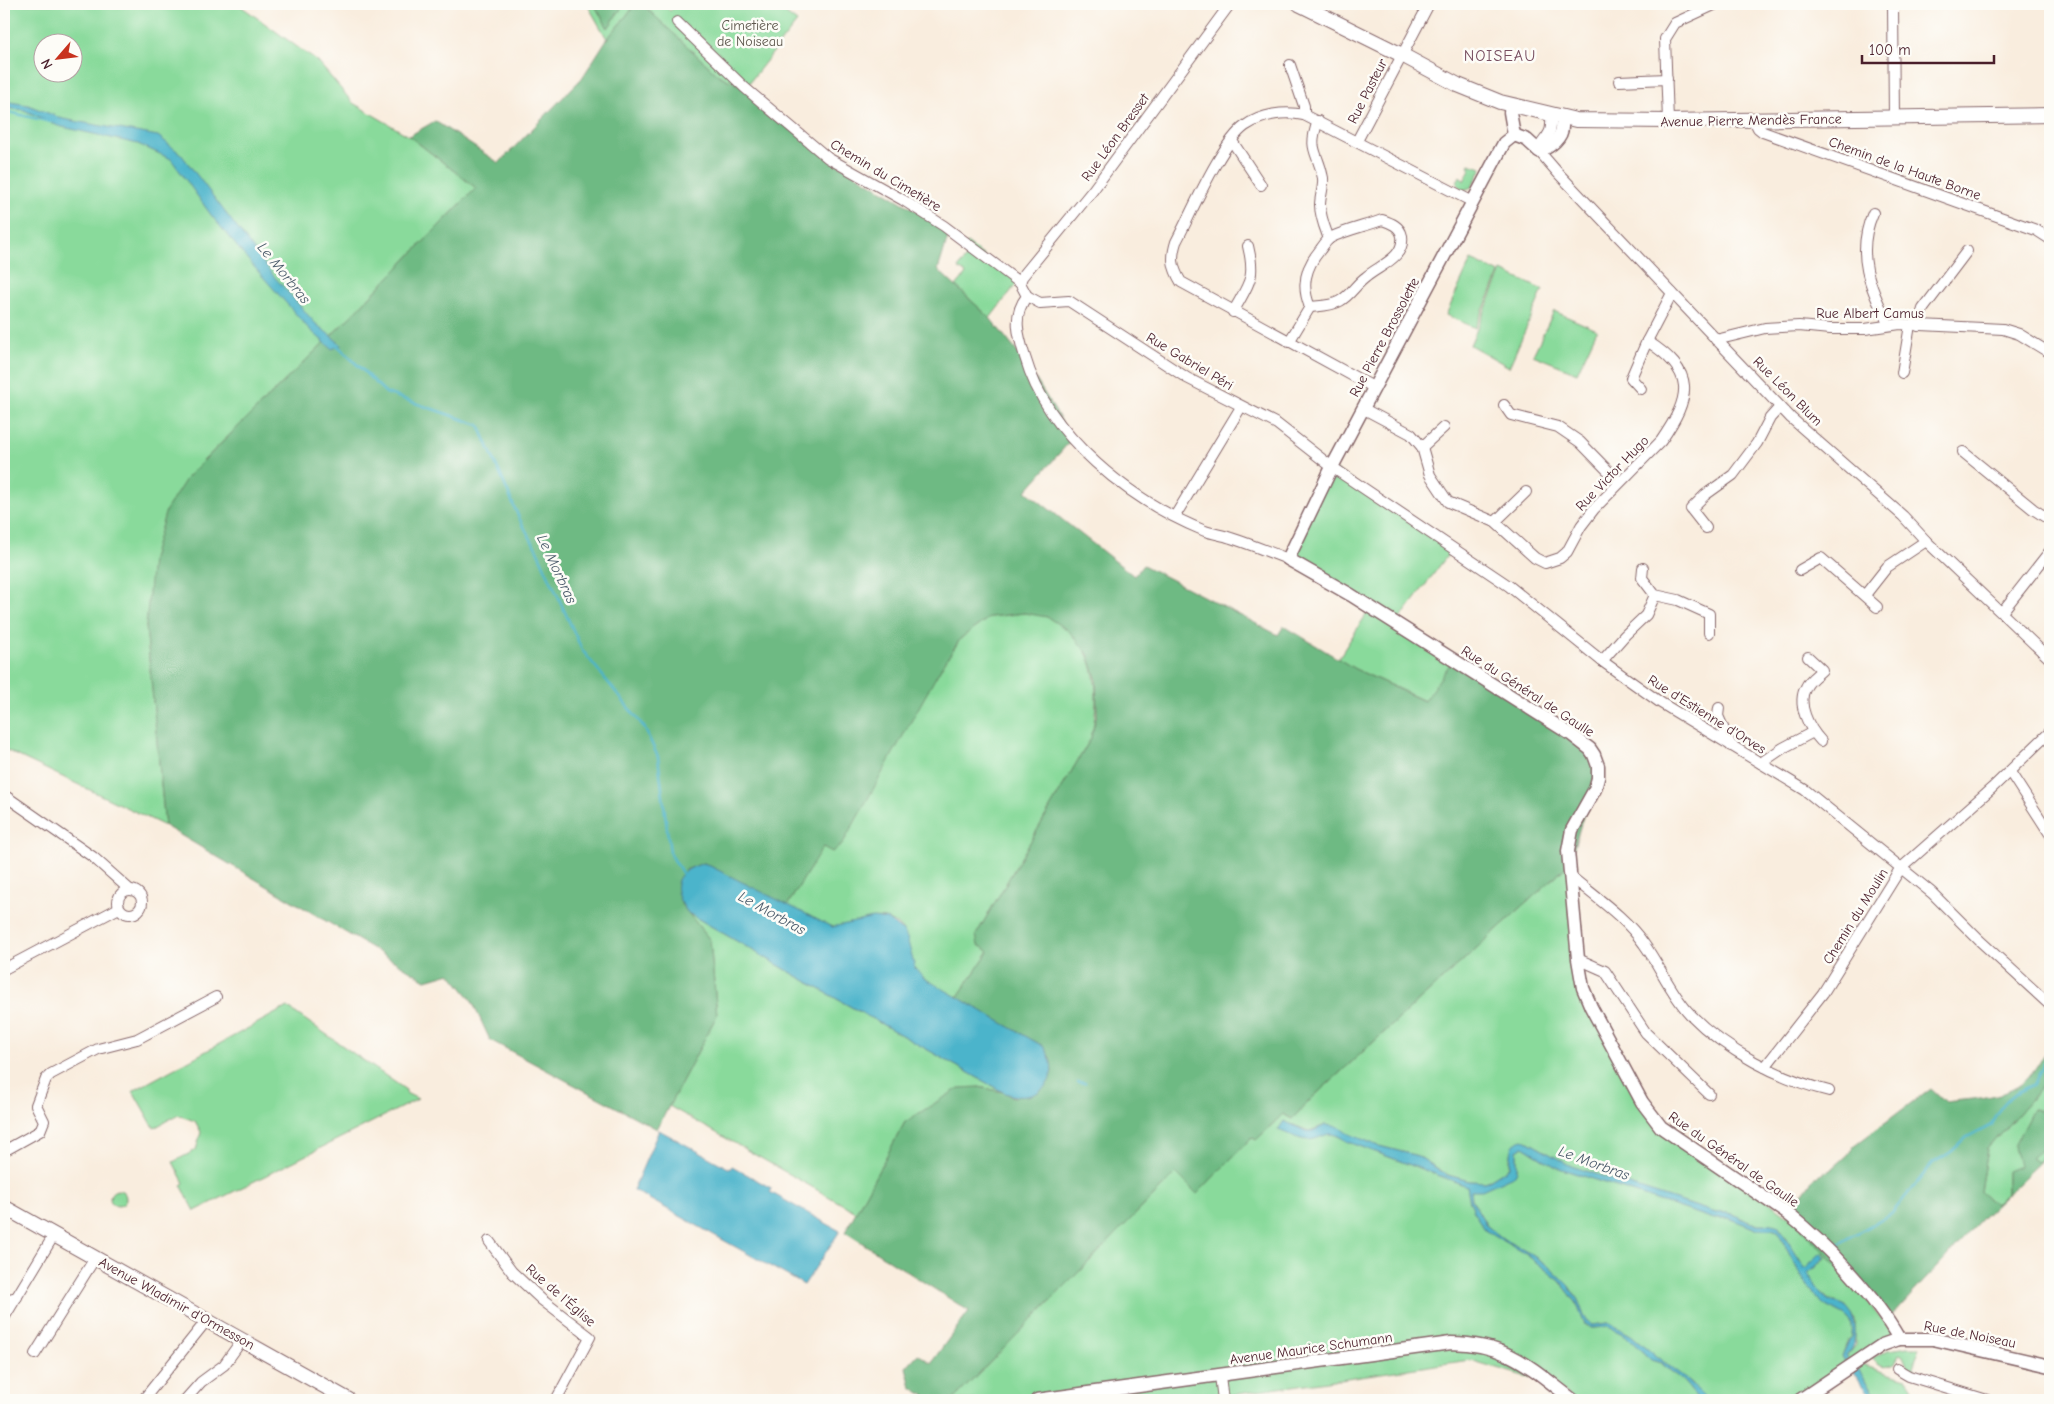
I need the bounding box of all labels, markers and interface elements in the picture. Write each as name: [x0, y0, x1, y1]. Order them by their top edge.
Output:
park label: Cimetière de Noiseau: [717, 17, 783, 50]
north arrow: [32, 32, 82, 82]
scale bar: [1862, 32, 1994, 64]
text: 100 m: [1869, 41, 1911, 59]
district label: NOISEAU: [1464, 47, 1536, 65]
street label: Rue Pasteur: [1344, 55, 1391, 127]
text: N: [37, 56, 57, 72]
street label: Rue Léon Bresset: [1078, 89, 1154, 185]
street label: Avenue Pierre Mendès France: [1660, 110, 1842, 131]
street label: Chemin de la Haute Borne: [1826, 133, 1983, 204]
street label: Chemin du Cimetière: [827, 136, 944, 215]
water label: Le Morbras: [254, 239, 315, 308]
street label: Rue Pierre Brossolette: [1346, 275, 1423, 400]
street label: Rue Albert Camus: [1816, 305, 1924, 322]
street label: Rue Gabriel Péri: [1143, 329, 1236, 394]
street label: Rue Léon Blum: [1749, 353, 1826, 430]
street label: Rue Victor Hugo: [1572, 432, 1653, 514]
water label: Le Morbras: [533, 532, 581, 607]
street label: Rue du Général de Gaulle: [1458, 642, 1597, 741]
street label: Rue d'Estienne d'Orves: [1645, 671, 1769, 758]
street label: Chemin du Moulin: [1819, 865, 1892, 967]
water label: Le Morbras: [735, 887, 809, 939]
street label: Rue du Général de Gaulle: [1665, 1108, 1802, 1211]
water label: Le Morbras: [1556, 1142, 1633, 1184]
street label: Avenue Wladimir d'Ormesson: [96, 1253, 258, 1353]
street label: Rue de l'Église: [522, 1260, 599, 1330]
street label: Rue de Noiseau: [1922, 1317, 2017, 1352]
street label: Avenue Maurice Schumann: [1229, 1329, 1393, 1368]

